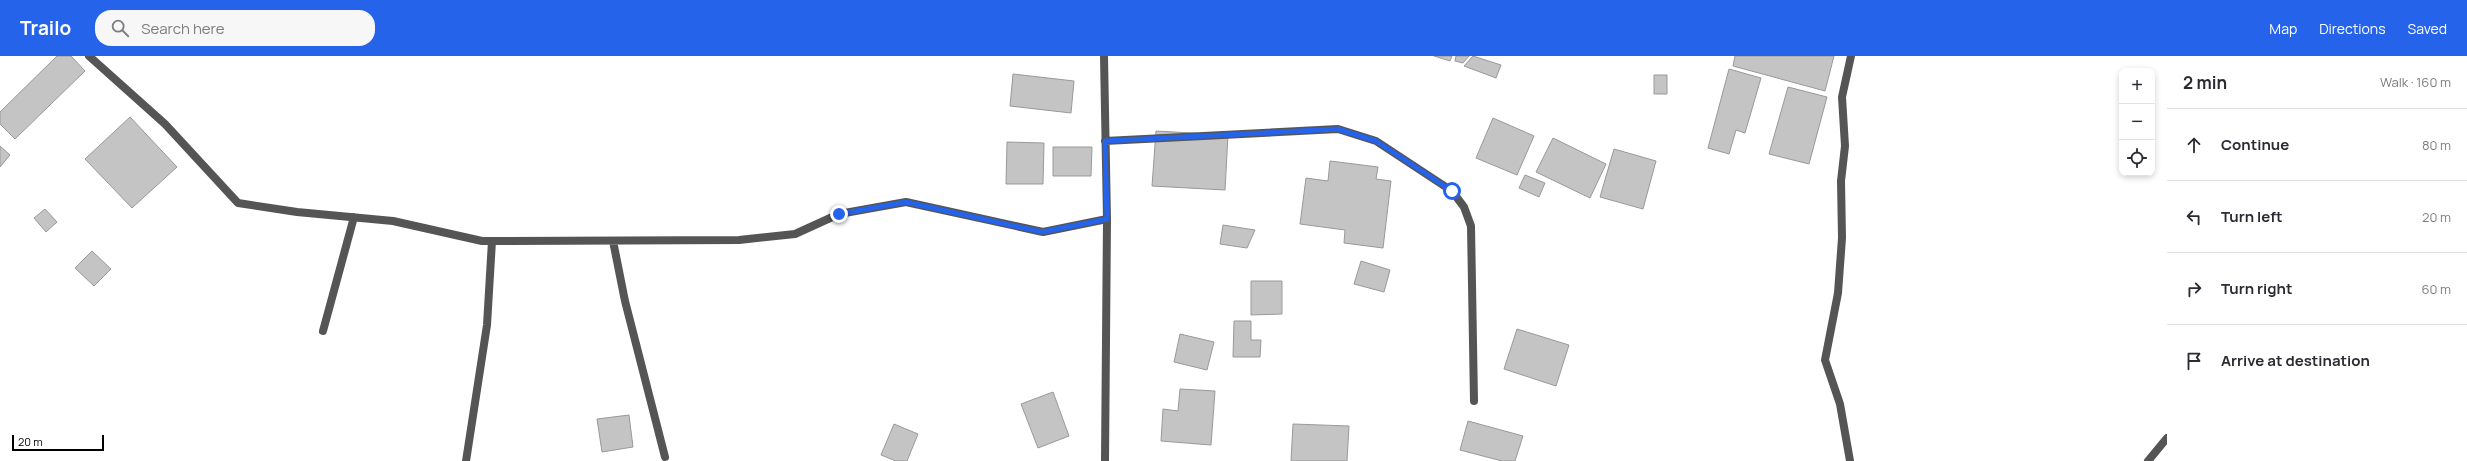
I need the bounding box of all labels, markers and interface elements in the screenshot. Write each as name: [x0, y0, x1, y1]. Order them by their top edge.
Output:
search box: [95, 10, 375, 46]
text: Trailo: [20, 15, 71, 41]
icon: search: [109, 17, 131, 39]
text: Search here: [141, 18, 225, 39]
text: Map: [2269, 19, 2297, 38]
text: Directions: [2319, 19, 2386, 38]
text: Saved: [2408, 19, 2447, 38]
map controls: [2119, 68, 2155, 176]
button: +: [2119, 68, 2155, 104]
text: 2 min: [2183, 71, 2227, 94]
text: Walk · 160 m: [2380, 73, 2451, 91]
button: −: [2119, 104, 2155, 140]
icon: ahead: [2183, 134, 2205, 156]
text: Continue: [2221, 134, 2289, 155]
text: 80 m: [2422, 136, 2451, 154]
button: locate: [2119, 140, 2155, 176]
route start: [1443, 182, 1461, 200]
route end: [830, 205, 848, 223]
icon: left: [2183, 206, 2205, 228]
text: Turn left: [2221, 206, 2283, 227]
text: 20 m: [2422, 208, 2451, 226]
icon: right: [2183, 278, 2205, 300]
text: Turn right: [2221, 278, 2292, 299]
text: 60 m: [2421, 280, 2451, 298]
icon: arrive: [2183, 350, 2205, 372]
text: Arrive at destination: [2221, 350, 2370, 371]
scale bar: [12, 433, 104, 452]
text: 20 m: [18, 434, 43, 449]

